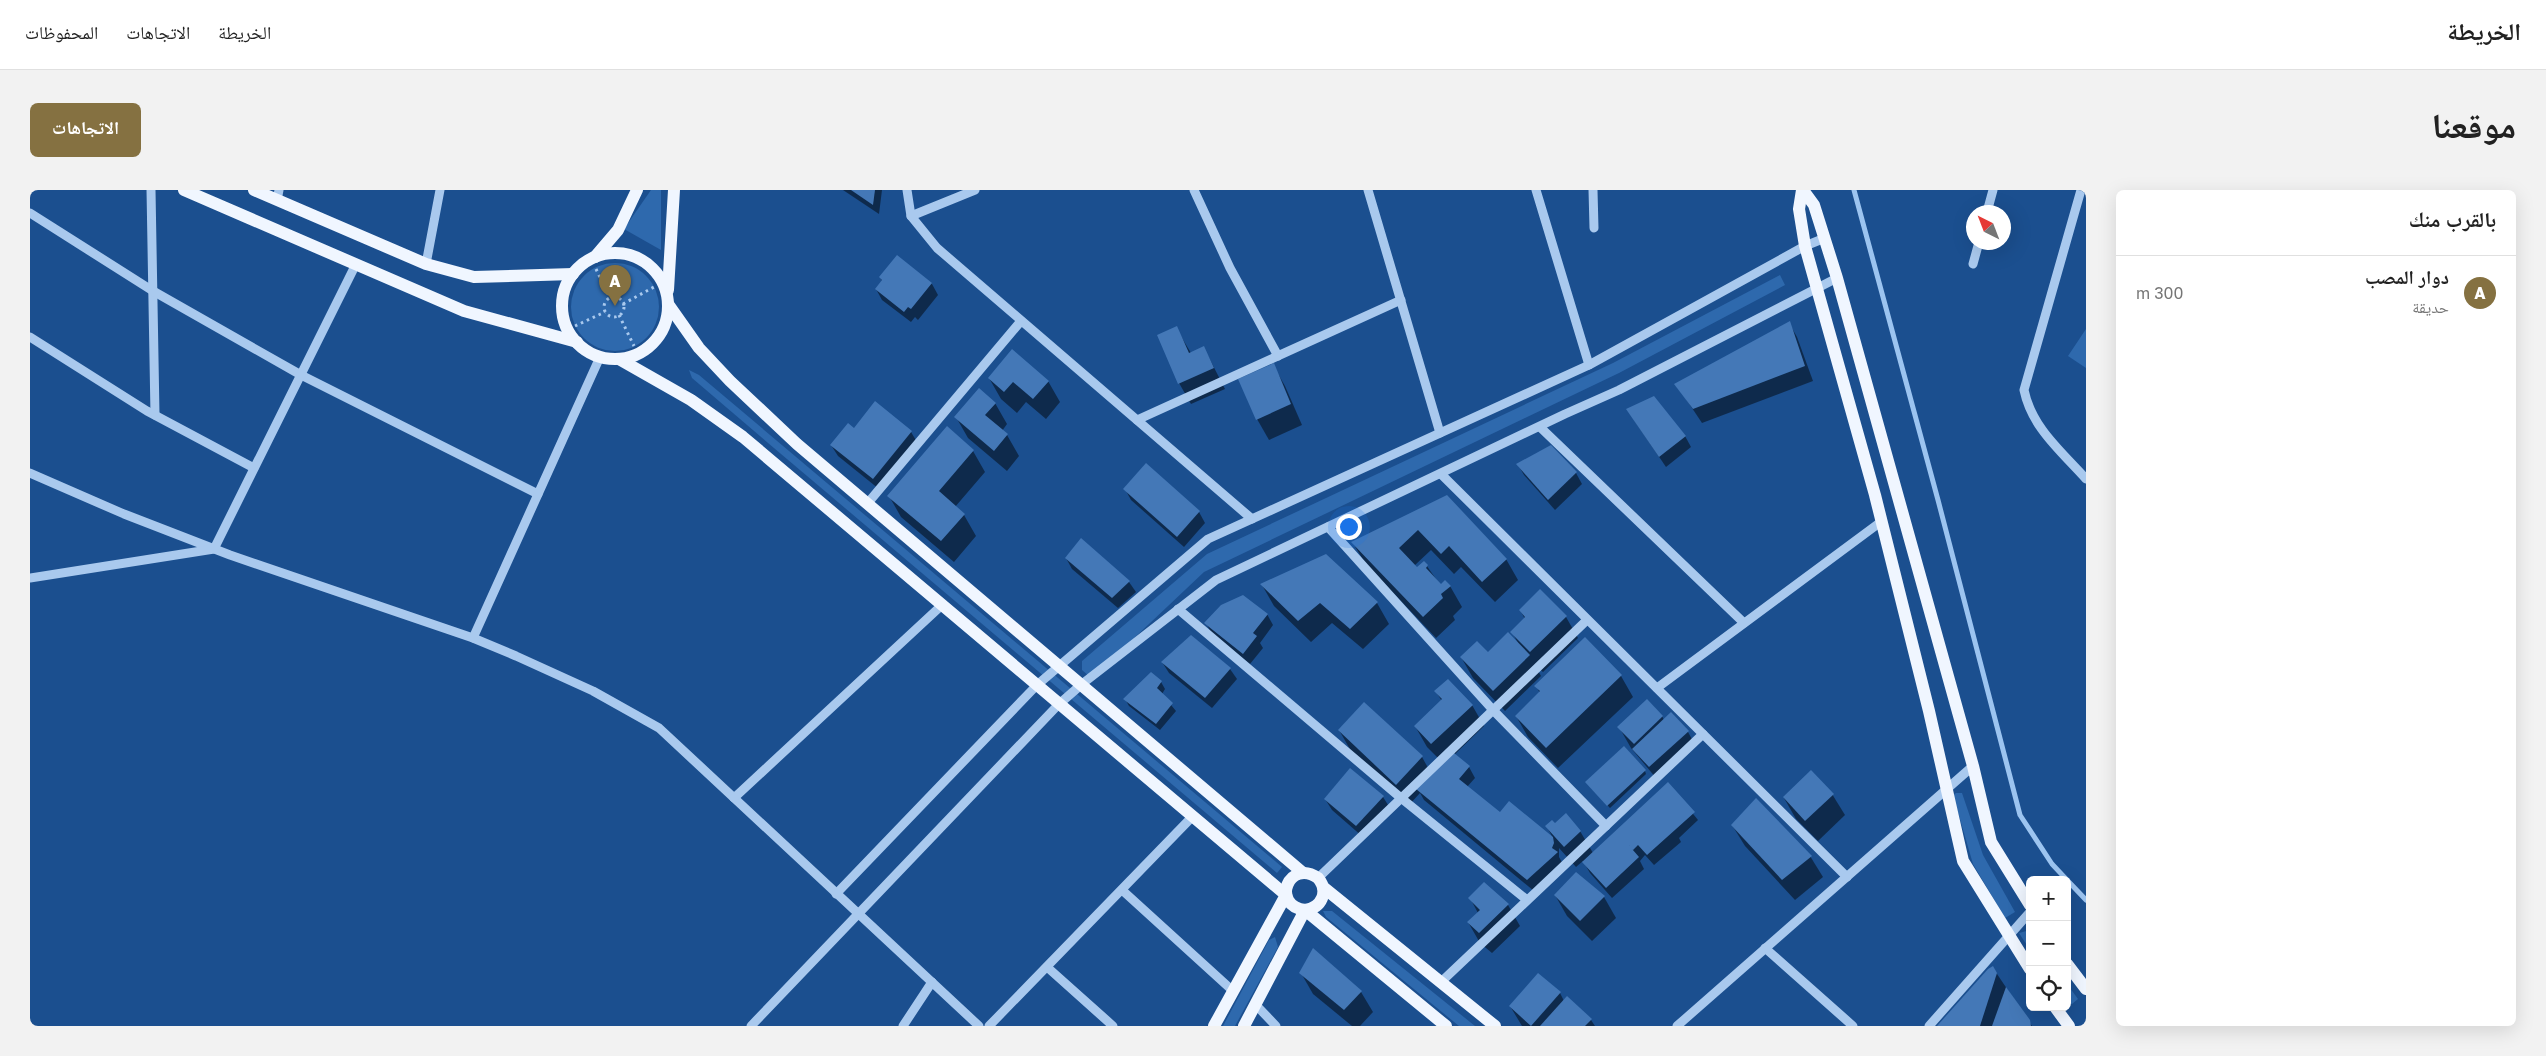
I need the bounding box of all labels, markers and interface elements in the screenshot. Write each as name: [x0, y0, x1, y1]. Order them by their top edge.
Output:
text: الخريطة: [2447, 16, 2521, 45]
text: المحفوظات: [25, 21, 98, 43]
text: الاتجاهات: [126, 21, 190, 43]
text: الخريطة: [218, 21, 271, 43]
button: الاتجاهات: [30, 103, 141, 157]
text: موقعنا: [2431, 104, 2516, 146]
north arrow: [1966, 205, 2011, 250]
text: بالقرب منك: [2409, 206, 2496, 232]
pin: A: [599, 265, 631, 306]
text: دوار المصب: [2365, 265, 2449, 288]
text: 300 m: [2136, 283, 2183, 303]
text: A: [2474, 283, 2486, 303]
text: حديقة: [2412, 297, 2449, 317]
your location: [1336, 514, 1362, 540]
map controls: [2026, 876, 2071, 1011]
button: +: [2026, 876, 2071, 921]
button: −: [2026, 921, 2071, 966]
button: locate: [2026, 966, 2071, 1011]

